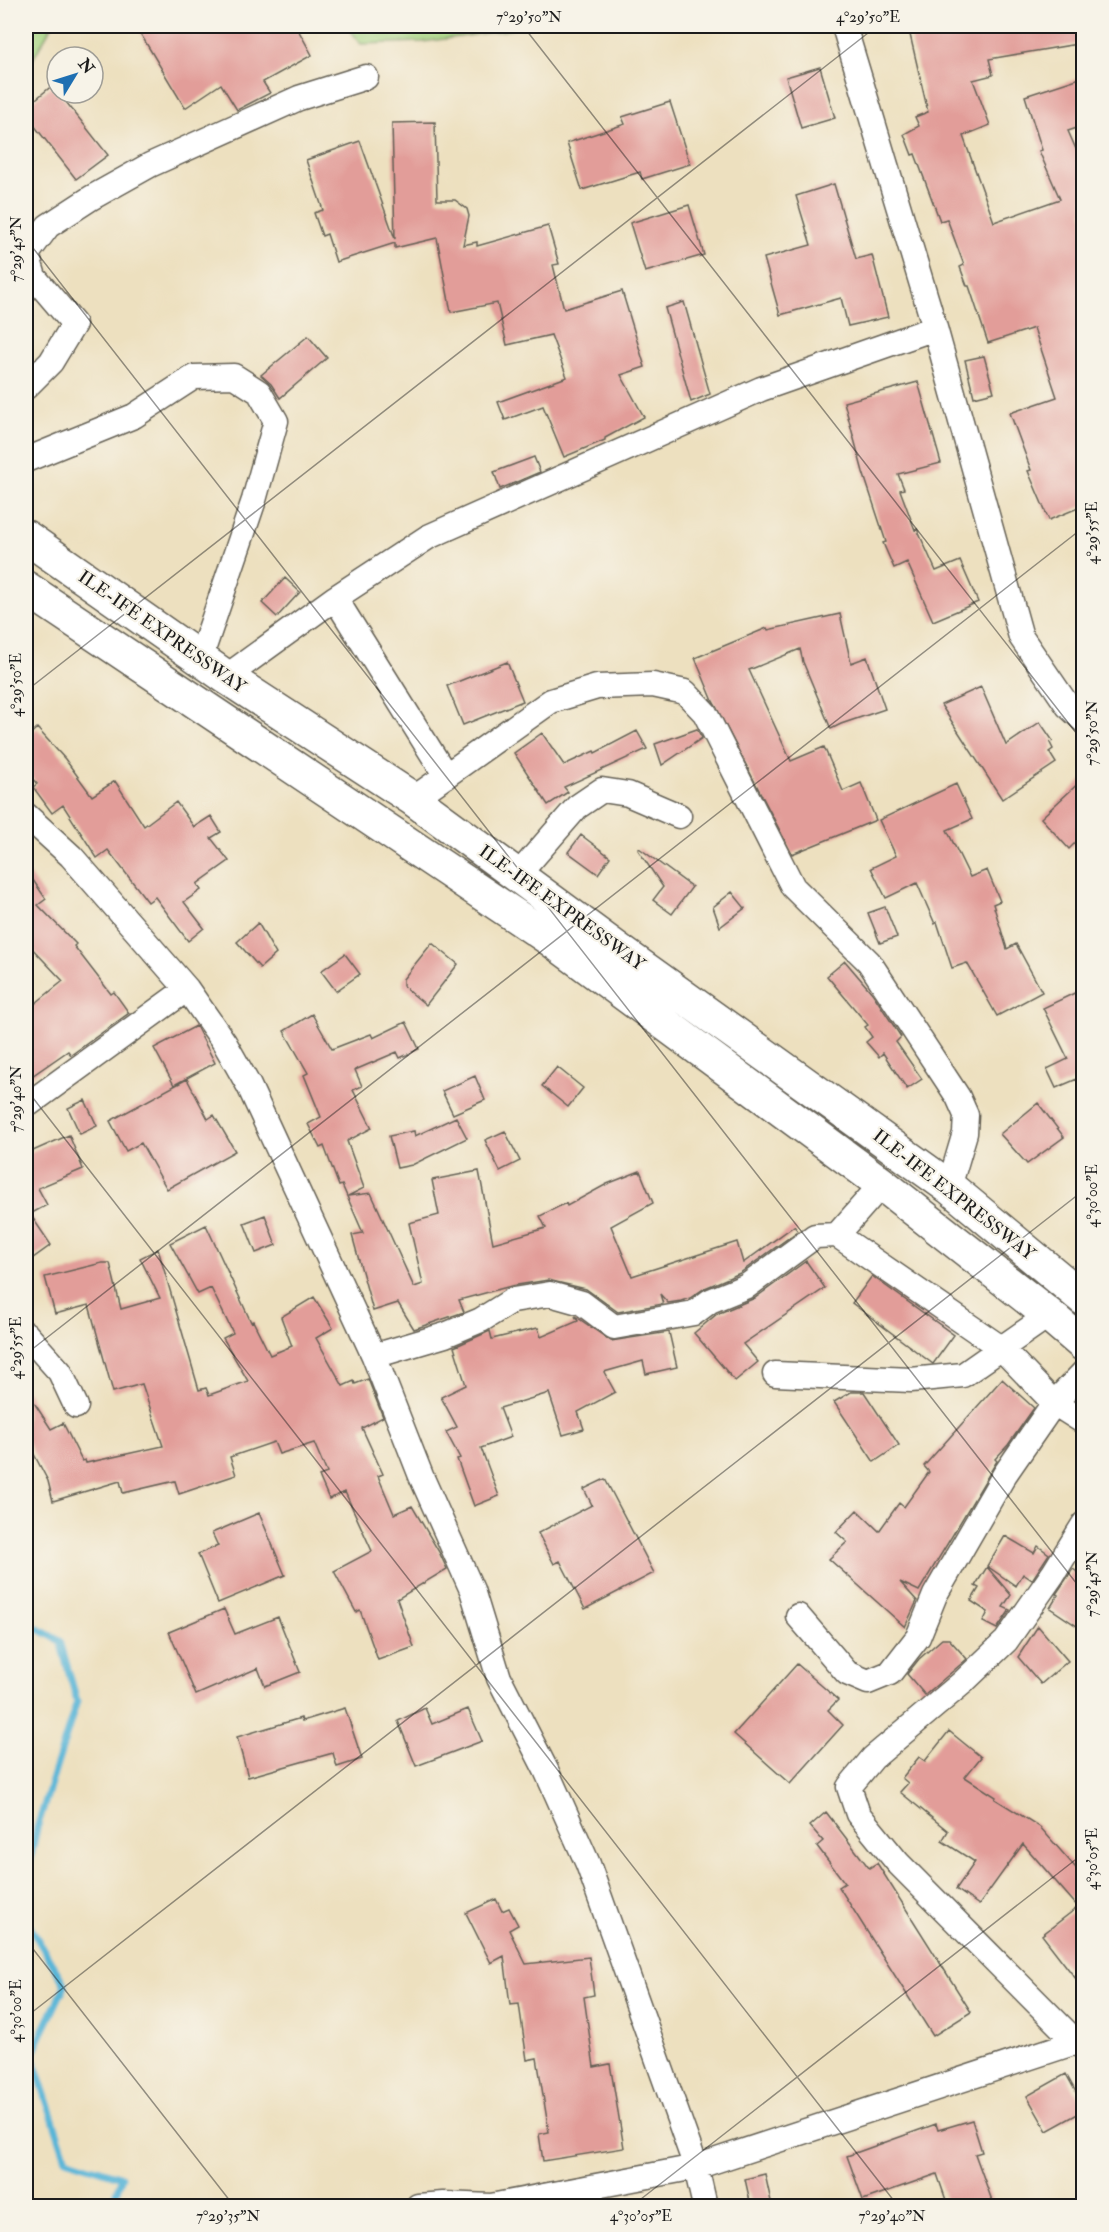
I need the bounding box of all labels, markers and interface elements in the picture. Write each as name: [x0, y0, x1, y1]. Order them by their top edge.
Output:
text: 7°29'50"N: [496, 8, 562, 27]
text: 4°29'50"E: [836, 8, 900, 27]
north arrow: [45, 45, 105, 105]
text: N: [73, 54, 99, 79]
text: 7°29'45"N: [7, 215, 26, 282]
text: 4°29'55"E: [1083, 501, 1102, 565]
street label: ILE-IFE EXPRESSWAY: [73, 565, 251, 699]
text: 4°29'50"E: [7, 653, 26, 717]
text: 7°29'50"N: [1083, 700, 1102, 766]
street label: ILE-IFE EXPRESSWAY: [474, 840, 650, 976]
text: 7°29'40"N: [7, 1065, 26, 1133]
street label: ILE-IFE EXPRESSWAY: [868, 1124, 1040, 1266]
text: 4°30'00"E: [1083, 1164, 1102, 1228]
text: 4°29'55"E: [7, 1316, 26, 1380]
text: 7°29'45"N: [1083, 1550, 1102, 1617]
text: 4°30'05"E: [1083, 1828, 1102, 1890]
text: 4°30'00"E: [7, 1979, 26, 2043]
text: 7°29'35"N: [196, 2207, 260, 2226]
text: 4°30'05"E: [610, 2207, 672, 2226]
text: 7°29'40"N: [858, 2207, 926, 2226]

